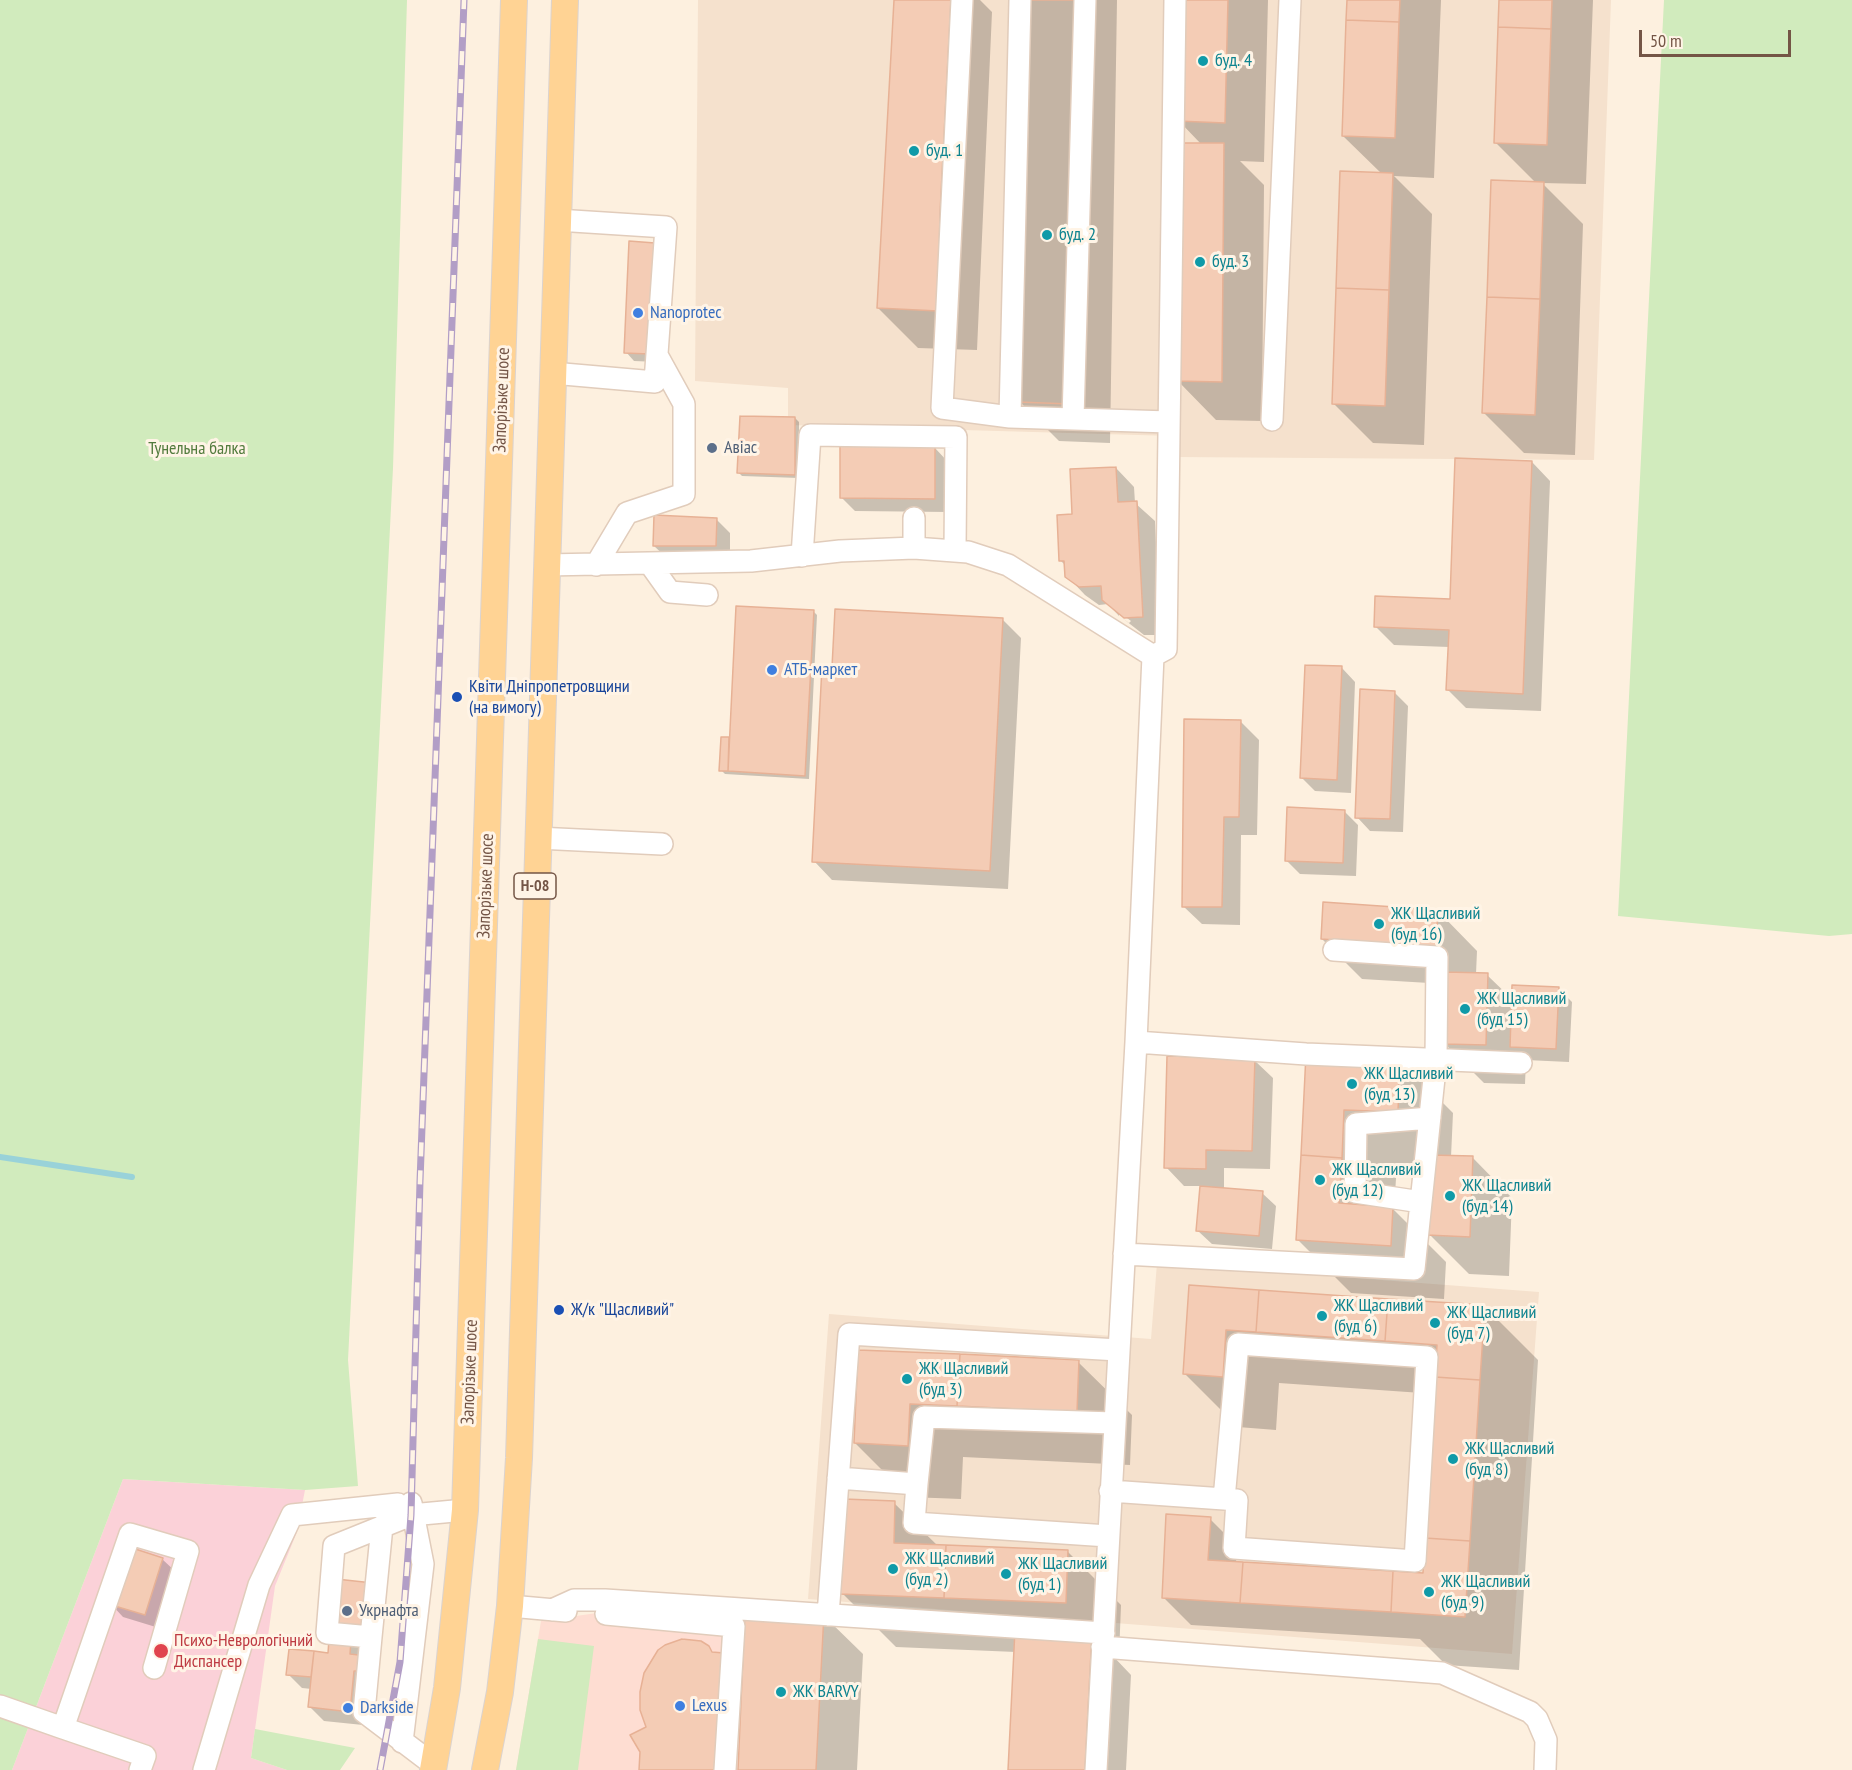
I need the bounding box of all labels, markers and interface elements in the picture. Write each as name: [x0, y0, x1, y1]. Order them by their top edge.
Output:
scale bar: [1642, 18, 1794, 56]
text: 50 m: [1650, 29, 1682, 52]
place label: буд. 4: [1215, 50, 1252, 72]
marker: буд. 4: [1196, 54, 1210, 68]
place label: буд. 1: [926, 140, 963, 162]
marker: буд. 1: [907, 144, 921, 158]
place label: буд. 2: [1059, 224, 1096, 246]
marker: буд. 2: [1040, 228, 1054, 242]
place label: буд. 3: [1212, 251, 1249, 273]
marker: буд. 3: [1193, 255, 1207, 269]
place label: Nanoprotec: [650, 302, 722, 324]
marker: Nanoprotec: [631, 306, 645, 320]
street label: Запорізьке шосе: [489, 347, 515, 453]
place label: Авіас: [724, 437, 757, 459]
park label: Тунельна балка: [148, 438, 246, 460]
marker: Авіас: [705, 441, 719, 455]
place label: АТБ-маркет: [784, 659, 857, 681]
marker: АТБ-маркет: [765, 663, 779, 677]
place label: Квіти Дніпропетровщини (на вимогу): [469, 676, 630, 718]
marker: Квіти Дніпропетровщини (на вимогу): [450, 690, 464, 704]
street label: Запорізьке шосе: [473, 833, 499, 939]
road number: Н-08: [514, 873, 556, 899]
place label: ЖК Щасливий (буд 16): [1391, 903, 1480, 946]
marker: ЖК Щасливий (буд 16): [1372, 917, 1386, 931]
place label: ЖК Щасливий (буд 15): [1477, 988, 1566, 1030]
marker: ЖК Щасливий (буд 15): [1458, 1002, 1472, 1016]
place label: ЖК Щасливий (буд 13): [1364, 1063, 1453, 1106]
marker: ЖК Щасливий (буд 13): [1345, 1077, 1359, 1091]
place label: ЖК Щасливий (буд 12): [1332, 1159, 1421, 1202]
marker: ЖК Щасливий (буд 12): [1313, 1173, 1327, 1187]
place label: ЖК Щасливий (буд 14): [1462, 1175, 1551, 1218]
marker: ЖК Щасливий (буд 14): [1443, 1189, 1457, 1203]
place label: ЖК Щасливий (буд 6): [1334, 1295, 1423, 1338]
place label: Ж/к "Щасливий": [571, 1299, 674, 1321]
place label: ЖК Щасливий (буд 7): [1447, 1302, 1536, 1344]
marker: Ж/к "Щасливий": [552, 1303, 566, 1317]
marker: ЖК Щасливий (буд 6): [1315, 1309, 1329, 1323]
marker: ЖК Щасливий (буд 7): [1428, 1316, 1442, 1330]
street label: Запорізьке шосе: [457, 1319, 483, 1425]
place label: ЖК Щасливий (буд 3): [919, 1358, 1008, 1400]
marker: ЖК Щасливий (буд 3): [900, 1372, 914, 1386]
place label: ЖК Щасливий (буд 8): [1465, 1438, 1554, 1480]
marker: ЖК Щасливий (буд 8): [1446, 1452, 1460, 1466]
place label: ЖК Щасливий (буд 2): [905, 1548, 994, 1590]
place label: ЖК Щасливий (буд 1): [1018, 1553, 1107, 1596]
marker: ЖК Щасливий (буд 2): [886, 1562, 900, 1576]
marker: ЖК Щасливий (буд 1): [999, 1567, 1013, 1581]
place label: ЖК Щасливий (буд 9): [1441, 1571, 1530, 1614]
marker: ЖК Щасливий (буд 9): [1422, 1585, 1436, 1599]
place label: Укрнафта: [359, 1600, 419, 1622]
marker: Укрнафта: [340, 1604, 354, 1618]
place label: Психо-Неврологічний Диспансер: [174, 1630, 313, 1672]
marker: Психо-Неврологічний Диспансер: [152, 1642, 170, 1660]
place label: ЖК BARVY: [793, 1681, 859, 1703]
marker: ЖК BARVY: [774, 1685, 788, 1699]
place label: Lexus: [692, 1695, 727, 1717]
place label: Darkside: [360, 1697, 414, 1719]
marker: Lexus: [673, 1699, 687, 1713]
marker: Darkside: [341, 1701, 355, 1715]

